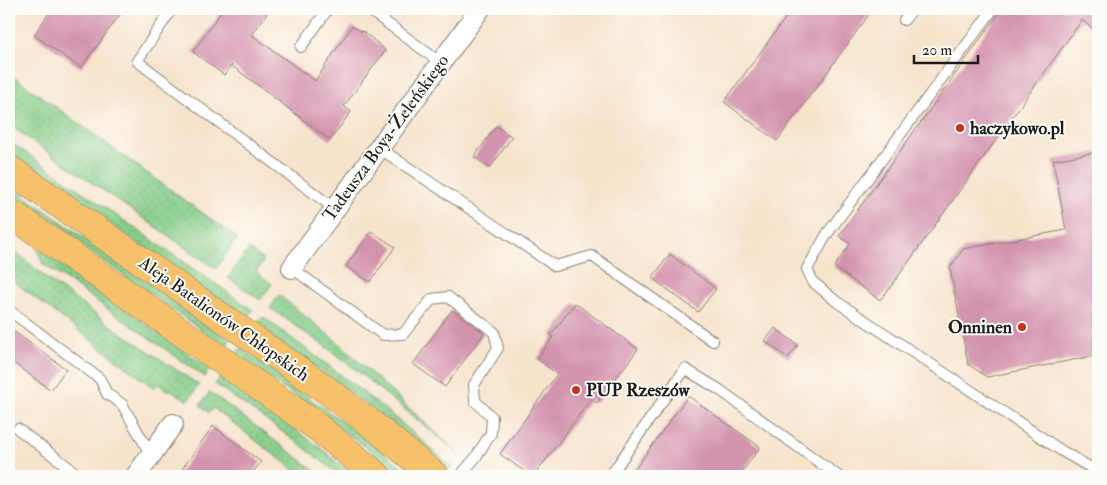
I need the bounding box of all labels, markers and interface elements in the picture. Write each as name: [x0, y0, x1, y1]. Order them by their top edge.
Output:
scale bar: [914, 32, 978, 64]
text: 20 m: [922, 41, 952, 60]
street label: Tadeusza Boya-Żeleńskiego: [317, 49, 454, 226]
place label: haczykowo.pl: [970, 117, 1065, 140]
marker: haczykowo.pl: [954, 122, 966, 134]
street label: Aleja Batalionów Chłopskich: [133, 251, 314, 387]
place label: Onninen: [948, 316, 1013, 339]
marker: Onninen: [1016, 321, 1028, 333]
place label: PUP Rzeszów: [586, 379, 690, 402]
marker: PUP Rzeszów: [570, 384, 582, 396]

